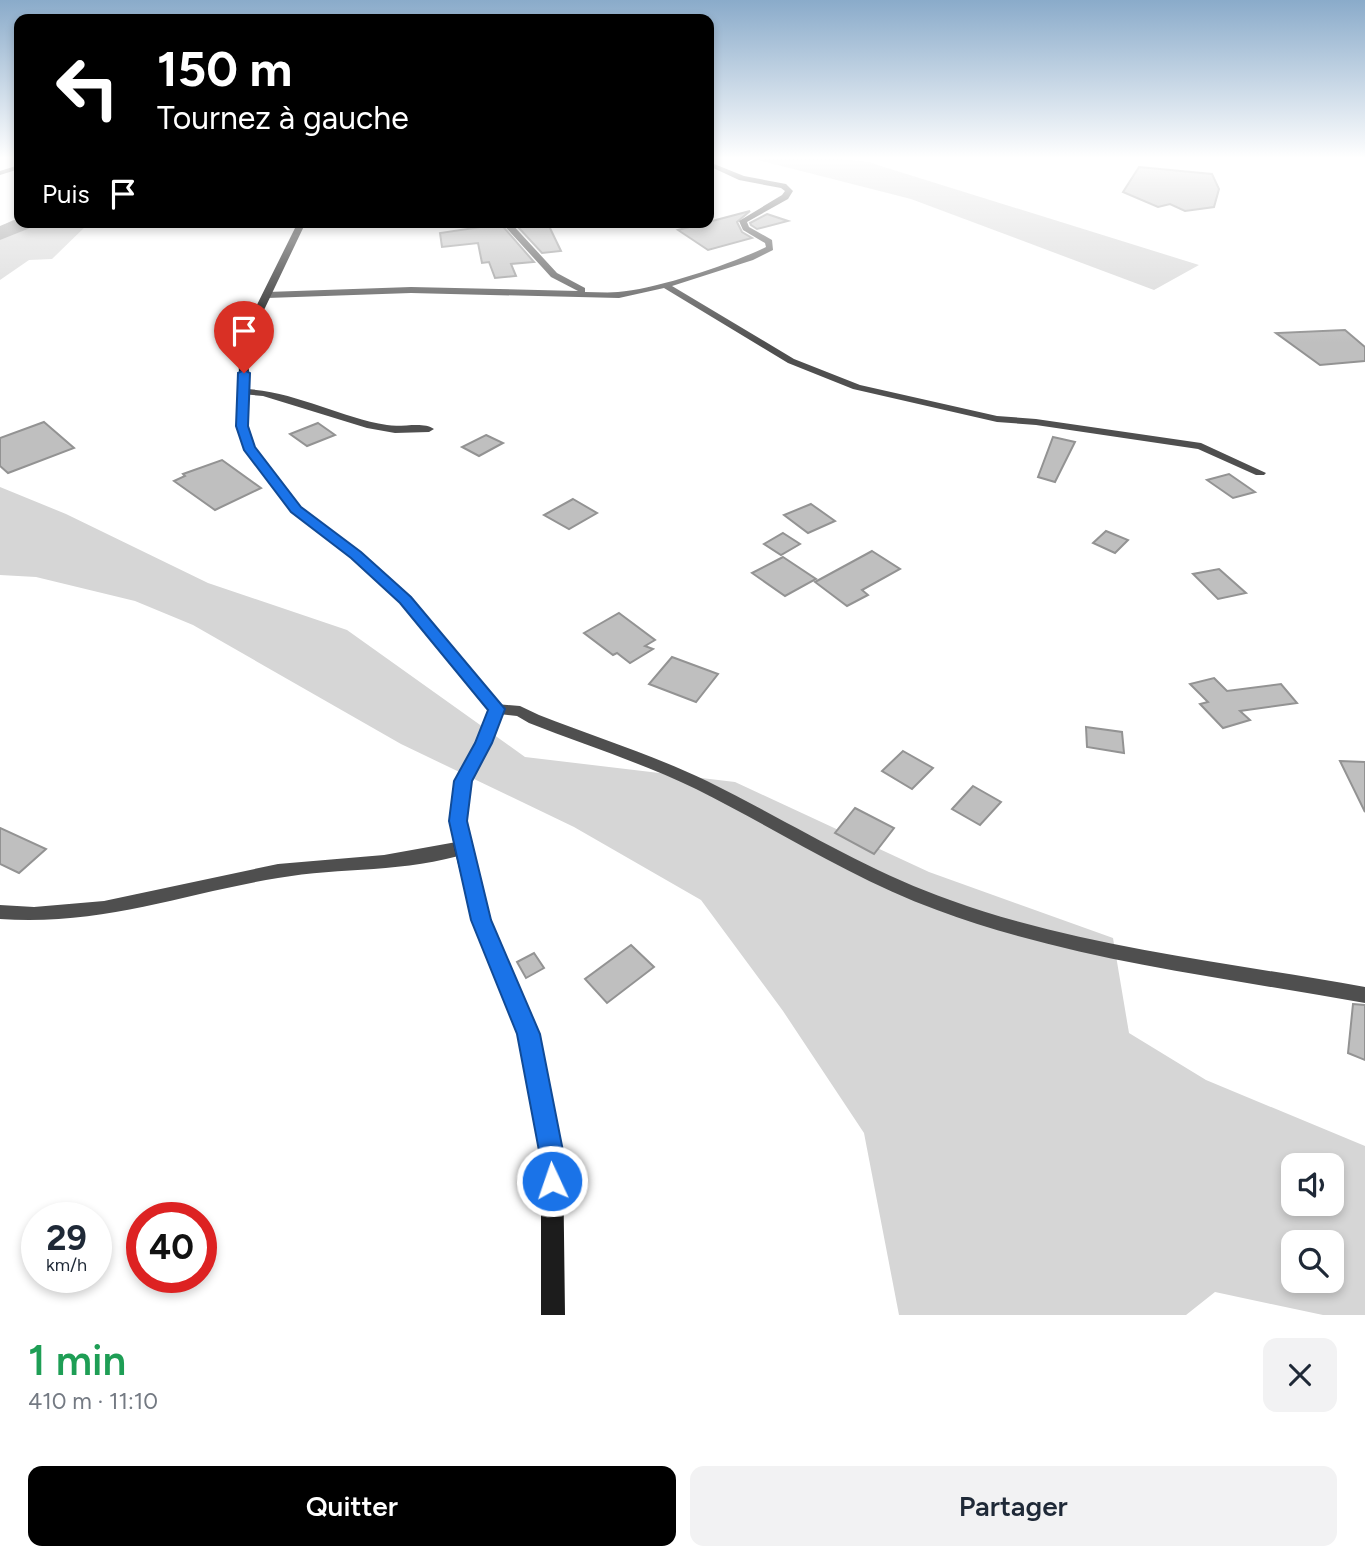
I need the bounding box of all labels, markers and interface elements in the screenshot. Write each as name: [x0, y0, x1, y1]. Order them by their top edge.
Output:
text: 150 m: [157, 39, 292, 98]
icon: left: [42, 42, 133, 133]
text: Tournez à gauche: [157, 99, 409, 137]
icon: arrive: [104, 175, 142, 213]
text: Puis: [42, 178, 90, 210]
pin: [214, 301, 274, 373]
icon: arrive: [225, 312, 263, 350]
position arrow: [515, 1144, 589, 1218]
map controls: [1281, 1153, 1344, 1293]
button: sound: [1281, 1153, 1344, 1216]
speed limit sign: 40: [126, 1202, 217, 1293]
text: 29: [46, 1217, 87, 1259]
button: search: [1281, 1230, 1344, 1293]
text: km/h: [46, 1254, 87, 1276]
text: 1 min: [28, 1335, 126, 1386]
button: close: [1263, 1338, 1337, 1412]
text: 410 m · 11:10: [28, 1387, 158, 1415]
button: Quitter: [28, 1466, 676, 1546]
button: Partager: [690, 1466, 1337, 1546]

